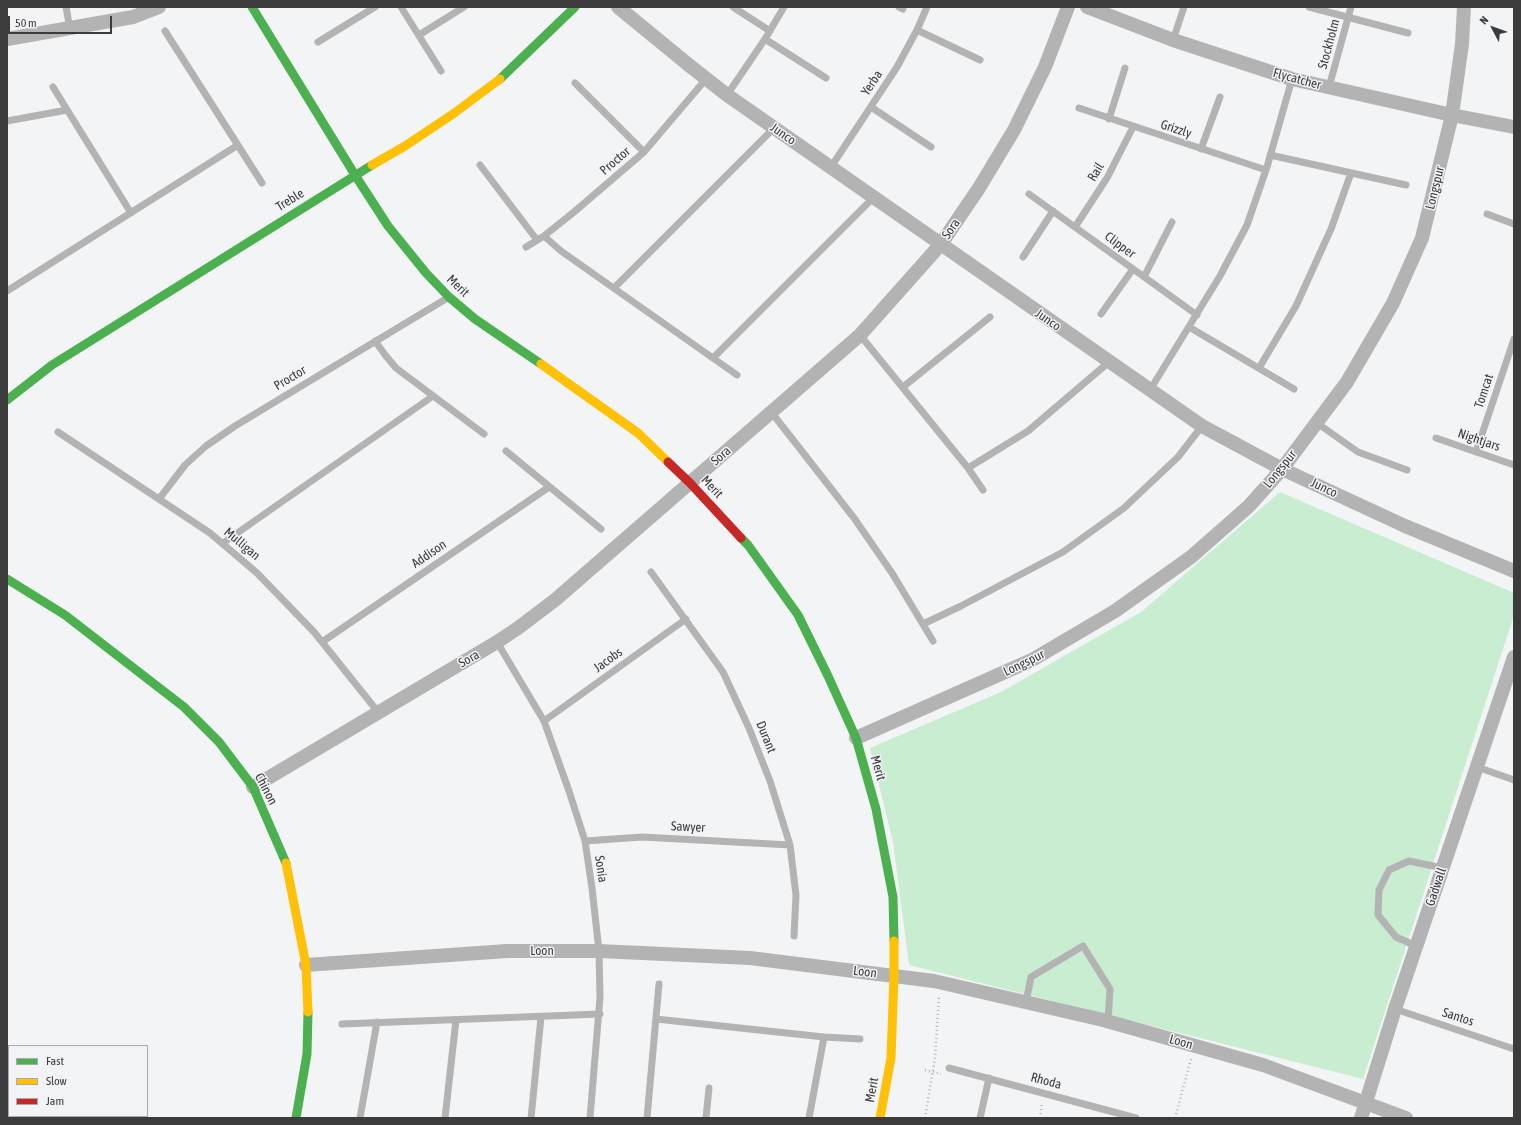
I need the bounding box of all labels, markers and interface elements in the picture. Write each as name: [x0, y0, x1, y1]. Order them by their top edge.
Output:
scale bar: [10, 8, 114, 34]
north arrow: [1473, 8, 1513, 48]
text: N: [1477, 14, 1491, 27]
text: 50 m: [15, 16, 37, 30]
street label: Stockholm: [1315, 17, 1343, 71]
street label: Flycatcher: [1271, 65, 1323, 93]
street label: Yerba: [858, 67, 886, 99]
street label: Grizzly: [1158, 117, 1194, 141]
street label: Junco: [767, 120, 799, 148]
street label: Proctor: [597, 144, 633, 178]
street label: Rail: [1084, 160, 1108, 184]
street label: Longspur: [1422, 165, 1448, 211]
street label: Treble: [273, 185, 307, 215]
street label: Sora: [939, 216, 963, 242]
street label: Clipper: [1102, 229, 1138, 261]
street label: Merit: [444, 272, 472, 300]
street label: Junco: [1032, 306, 1064, 334]
street label: Proctor: [271, 362, 309, 394]
street label: Tomcat: [1471, 372, 1497, 410]
street label: Nightjars: [1456, 426, 1502, 454]
street label: Sora: [708, 443, 734, 469]
street label: Longspur: [1260, 447, 1300, 491]
street label: Merit: [698, 472, 726, 502]
street label: Junco: [1308, 475, 1340, 501]
street label: Mulligan: [221, 524, 263, 564]
street label: Addison: [409, 537, 449, 571]
street label: Jacobs: [591, 644, 625, 676]
street label: Longspur: [1001, 646, 1047, 680]
street label: Sora: [456, 647, 482, 671]
street label: Durant: [753, 719, 779, 755]
street label: Merit: [867, 754, 889, 782]
street label: Chinon: [251, 770, 281, 808]
street label: Sawyer: [671, 818, 705, 836]
street label: Sonia: [591, 855, 611, 883]
street label: Gadwall: [1422, 866, 1450, 908]
street label: Loon: [530, 943, 554, 959]
street label: Loon: [852, 963, 878, 981]
street label: Santos: [1440, 1005, 1476, 1029]
street label: Loon: [1168, 1031, 1194, 1053]
legend: [8, 1045, 148, 1117]
text: Fast: [46, 1054, 64, 1068]
street label: Rhoda: [1029, 1069, 1063, 1093]
text: Slow: [46, 1074, 67, 1088]
street label: Merit: [862, 1076, 882, 1104]
text: Jam: [46, 1094, 64, 1108]

